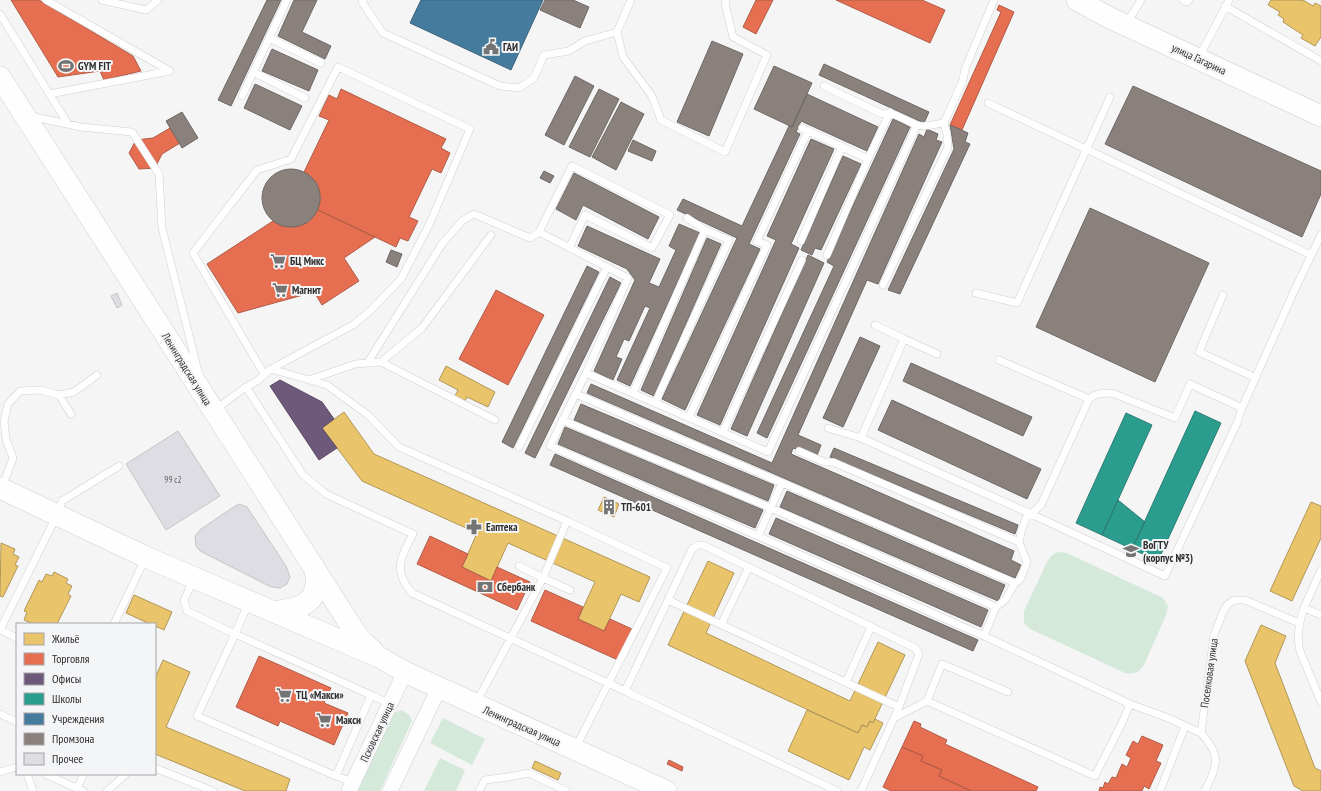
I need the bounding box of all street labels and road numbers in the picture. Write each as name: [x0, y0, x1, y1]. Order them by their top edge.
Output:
street label: улица Гагарина: [1169, 40, 1229, 78]
street label: Ленинградская улица: [158, 329, 215, 408]
street label: Поселковая улица: [1197, 637, 1221, 709]
street label: Псковская улица: [357, 700, 397, 764]
street label: Ленинградская улица: [480, 702, 563, 749]

